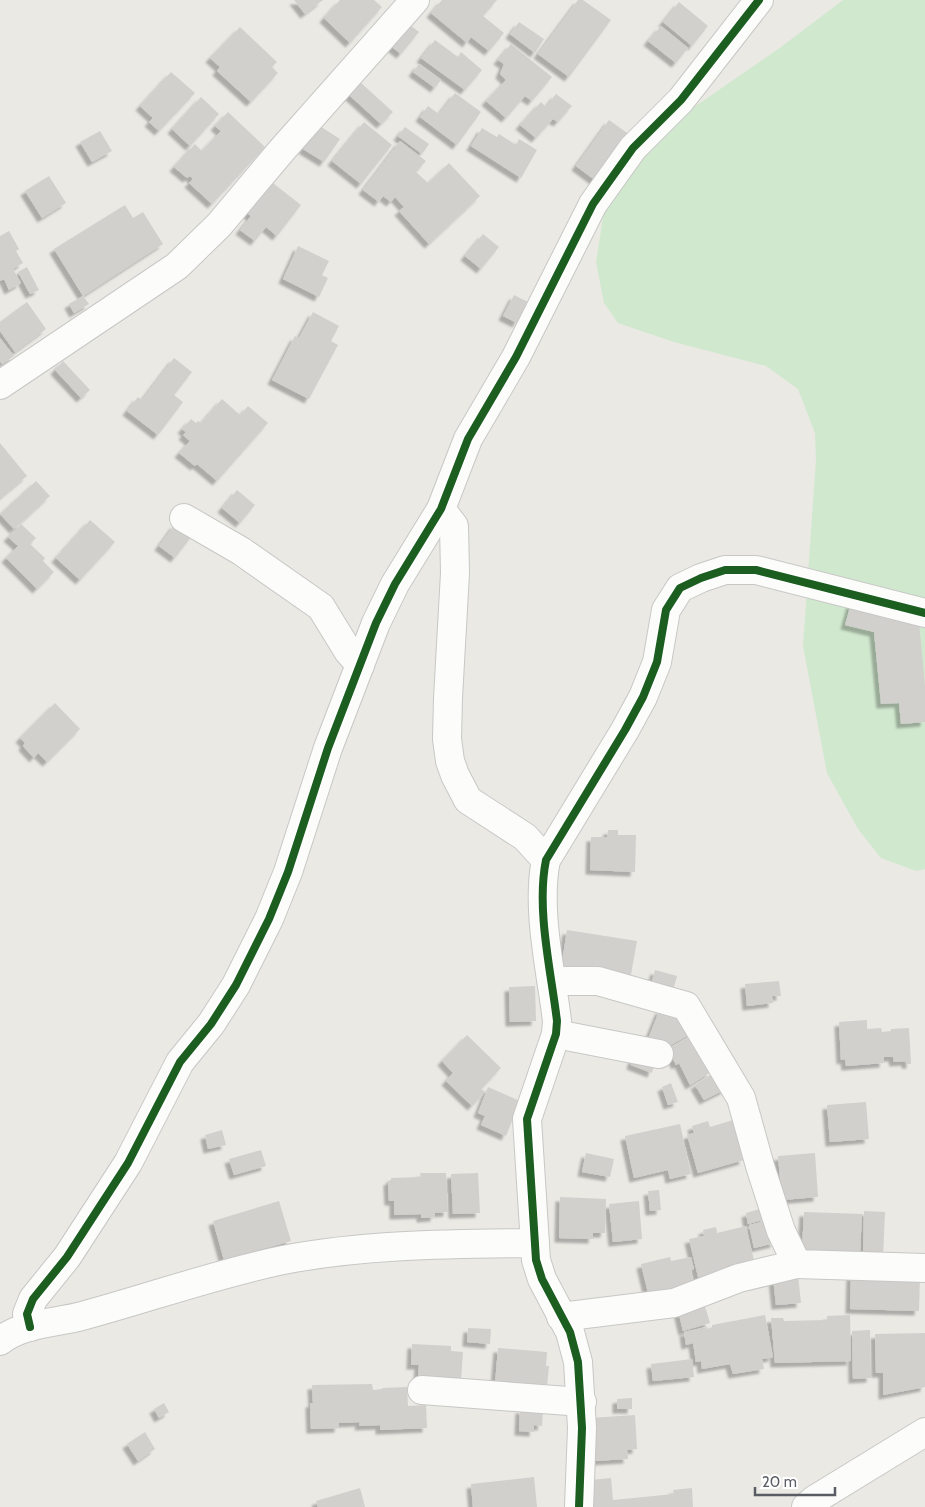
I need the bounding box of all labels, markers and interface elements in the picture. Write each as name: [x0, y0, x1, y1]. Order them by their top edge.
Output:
scale bar: [755, 1464, 835, 1496]
text: 20 m: [762, 1473, 797, 1491]

